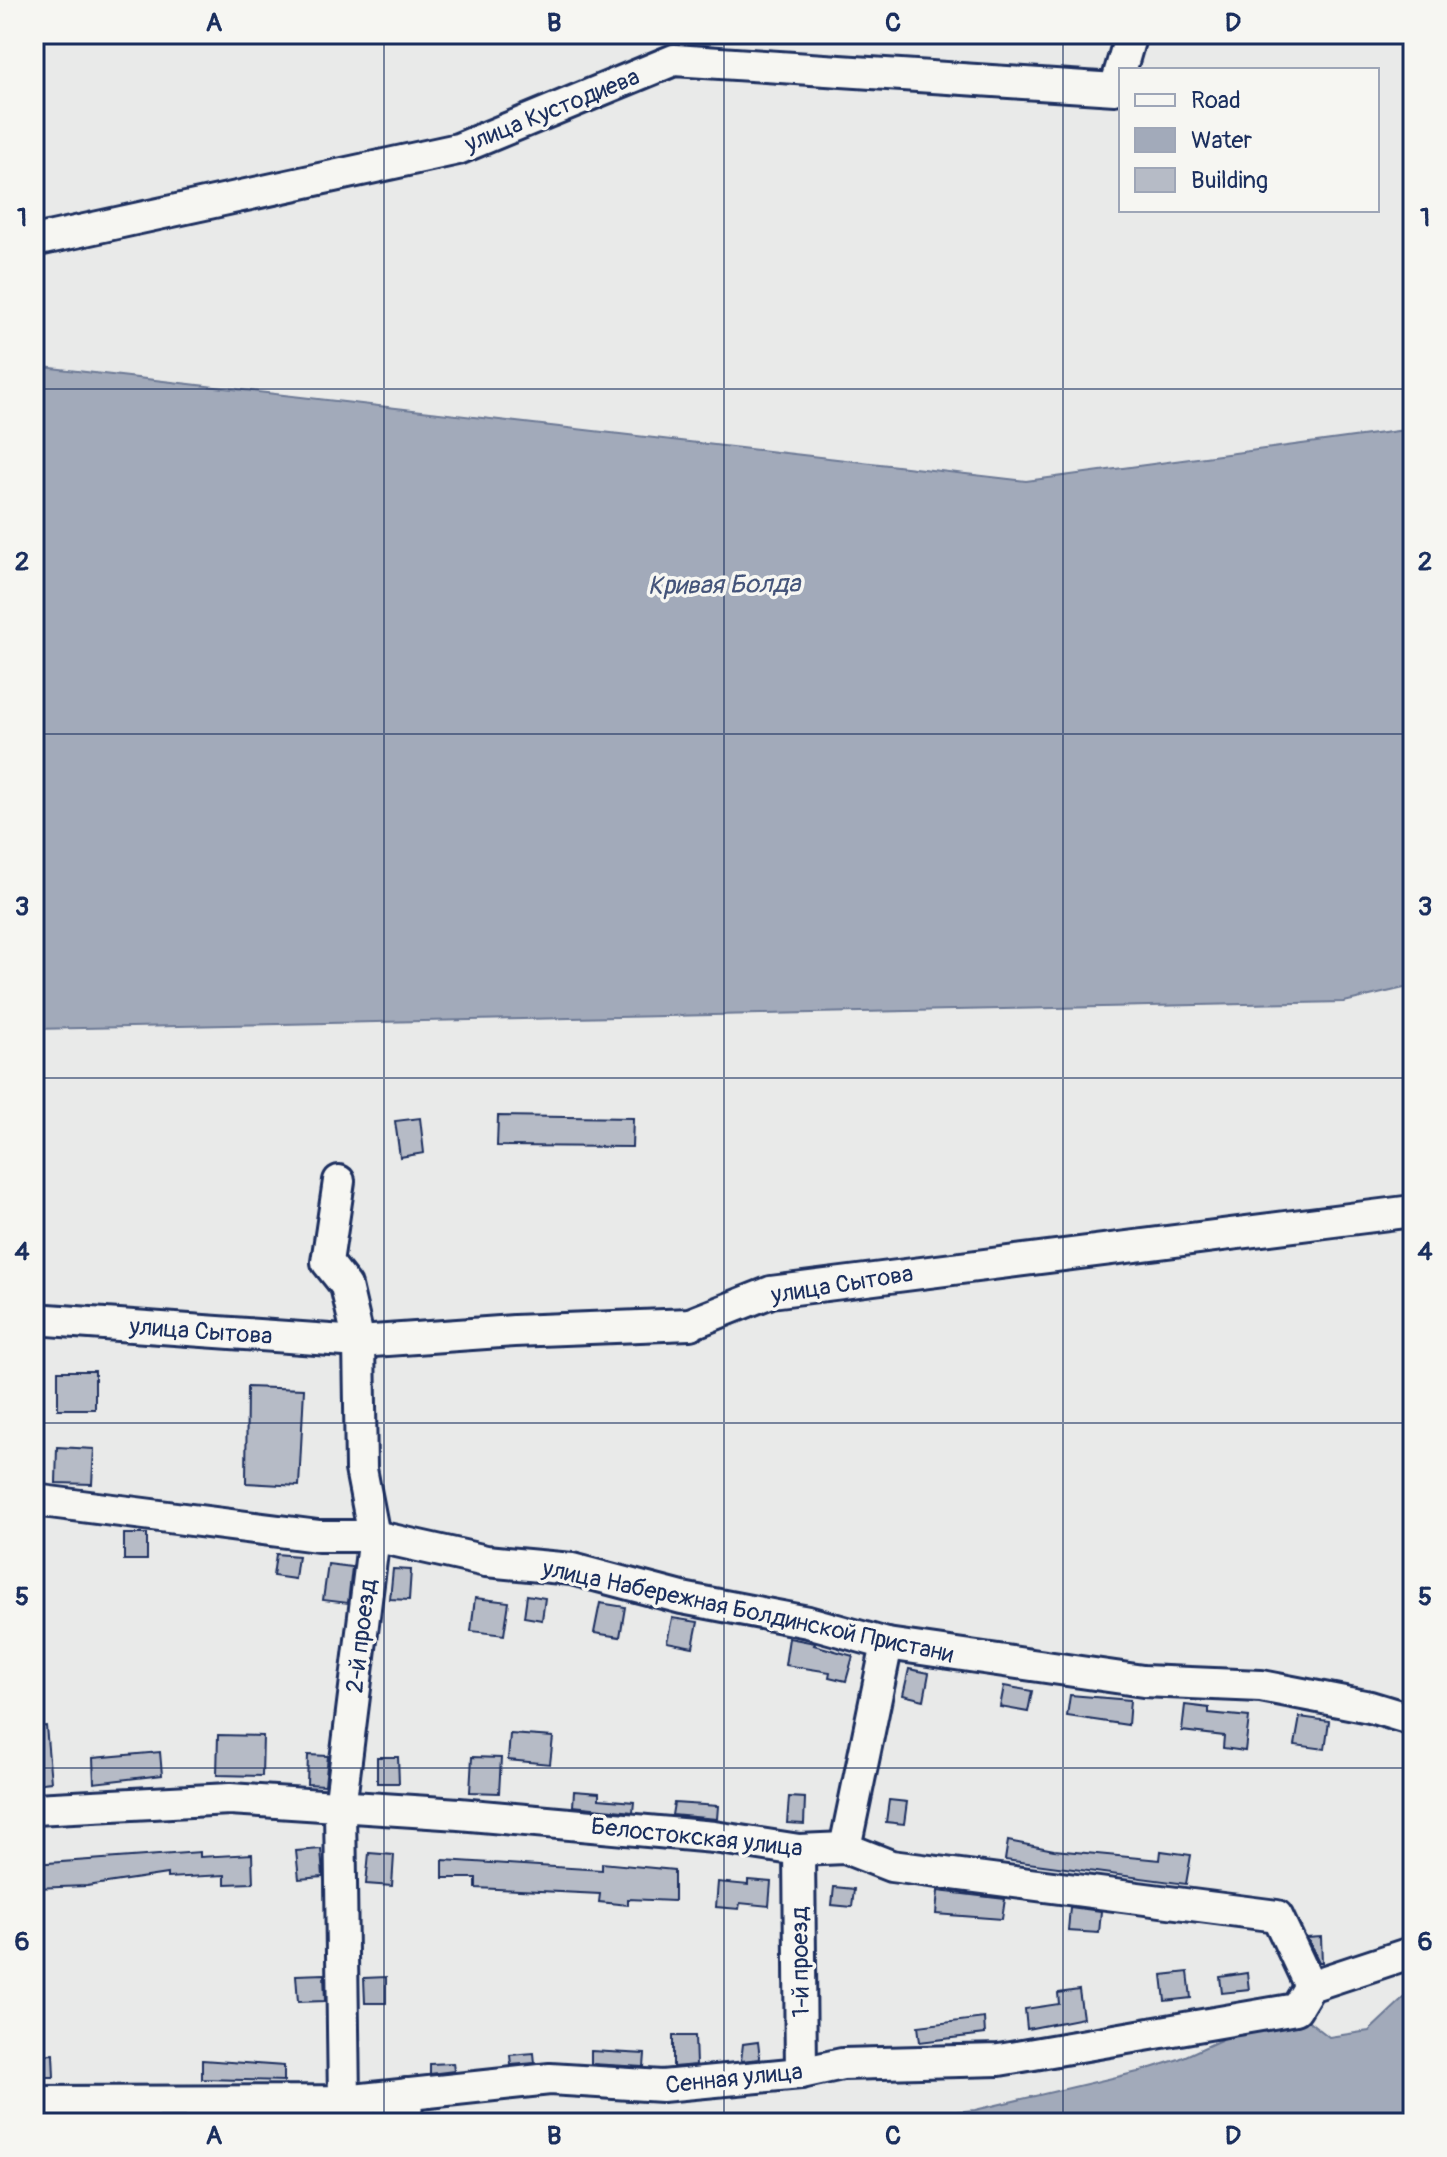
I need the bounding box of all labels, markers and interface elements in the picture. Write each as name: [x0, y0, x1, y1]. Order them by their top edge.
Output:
text: A: [206, 7, 223, 39]
text: B: [547, 7, 561, 39]
text: C: [885, 7, 901, 39]
text: D: [1225, 7, 1241, 39]
street label: улица Кустодиева: [460, 62, 644, 159]
legend: [1119, 68, 1379, 212]
text: Road: [1191, 86, 1241, 115]
text: Water: [1191, 126, 1252, 155]
text: Building: [1191, 166, 1268, 195]
text: 1: [17, 202, 27, 234]
text: 1: [1420, 202, 1430, 234]
text: 2: [15, 546, 29, 578]
text: 2: [1418, 546, 1432, 578]
water label: Кривая Болда: [648, 568, 802, 602]
text: 3: [15, 891, 29, 923]
text: 3: [1418, 891, 1432, 923]
text: 4: [14, 1236, 30, 1268]
text: 4: [1417, 1236, 1433, 1268]
street label: улица Сытова: [768, 1259, 915, 1310]
street label: улица Сытова: [128, 1312, 273, 1351]
street label: улица Набережная Болдинской Пристани: [539, 1553, 956, 1669]
street label: 2-й проезд: [340, 1577, 383, 1695]
text: 5: [15, 1581, 29, 1613]
text: 5: [1418, 1581, 1432, 1613]
street label: Белостокская улица: [590, 1812, 804, 1863]
street label: 1-й проезд: [785, 1906, 816, 2018]
text: 6: [14, 1926, 30, 1958]
text: 6: [1417, 1926, 1433, 1958]
street label: Сенная улица: [664, 2057, 804, 2100]
text: A: [206, 2120, 223, 2152]
text: B: [547, 2120, 561, 2152]
text: C: [885, 2120, 901, 2152]
text: D: [1225, 2120, 1241, 2152]

